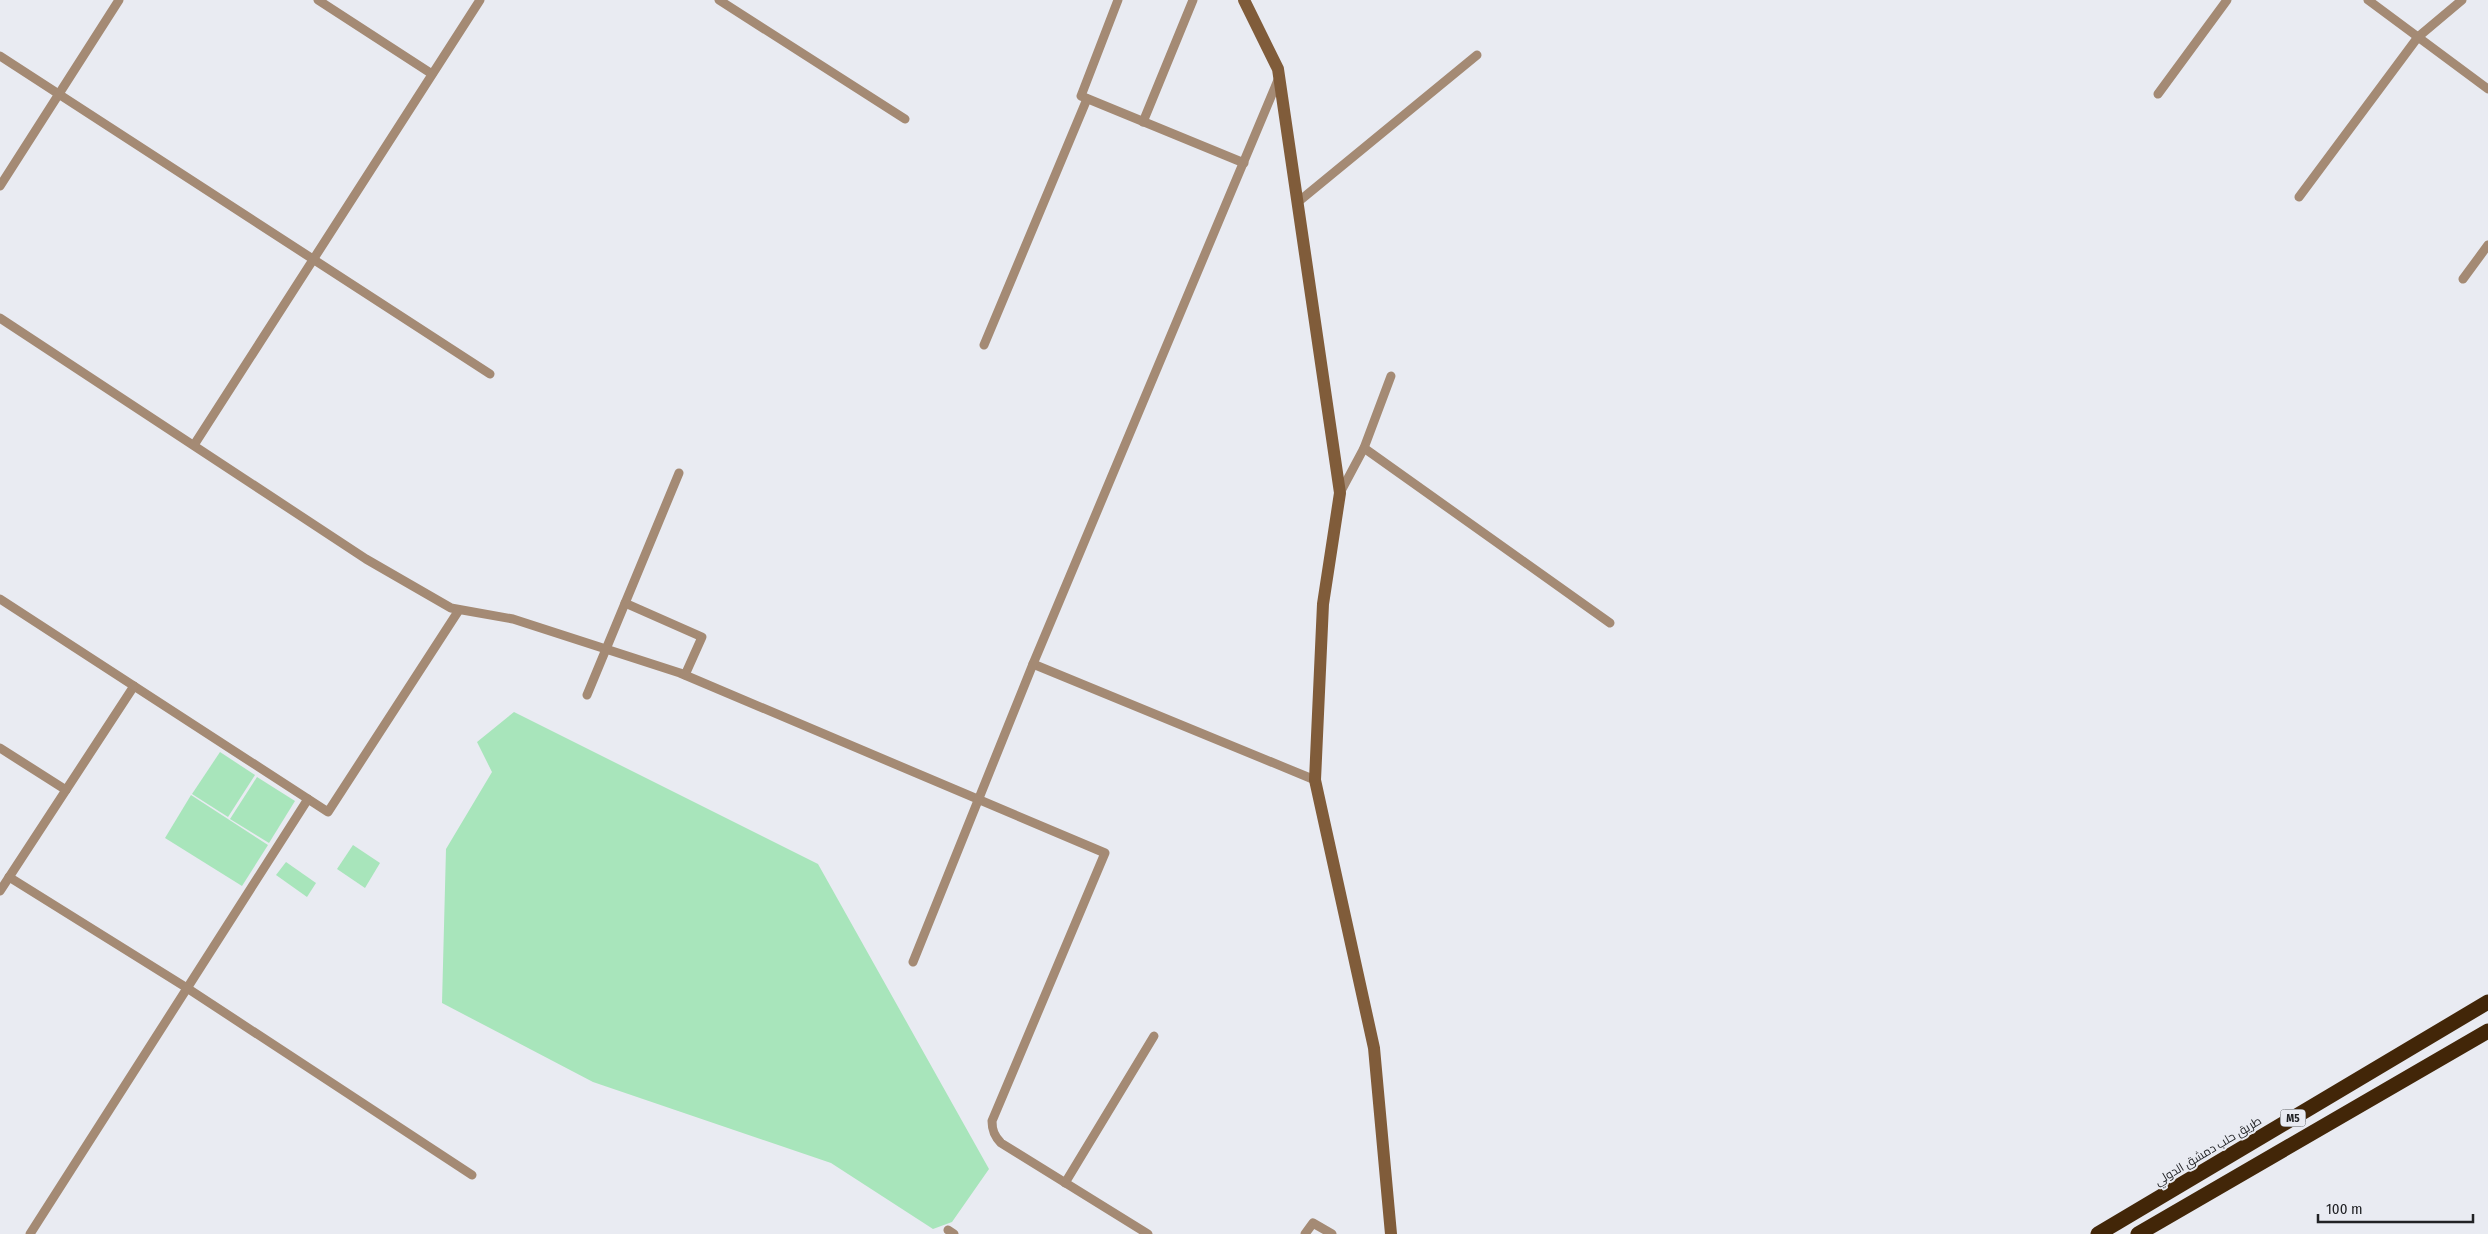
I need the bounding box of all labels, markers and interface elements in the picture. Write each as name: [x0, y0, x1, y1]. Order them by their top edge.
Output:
road number: M5: [2280, 1110, 2306, 1126]
street label: طريق حلب دمشق الدولي: [2152, 1113, 2266, 1191]
scale bar: [2318, 1192, 2473, 1224]
text: 100 m: [2326, 1200, 2363, 1218]

